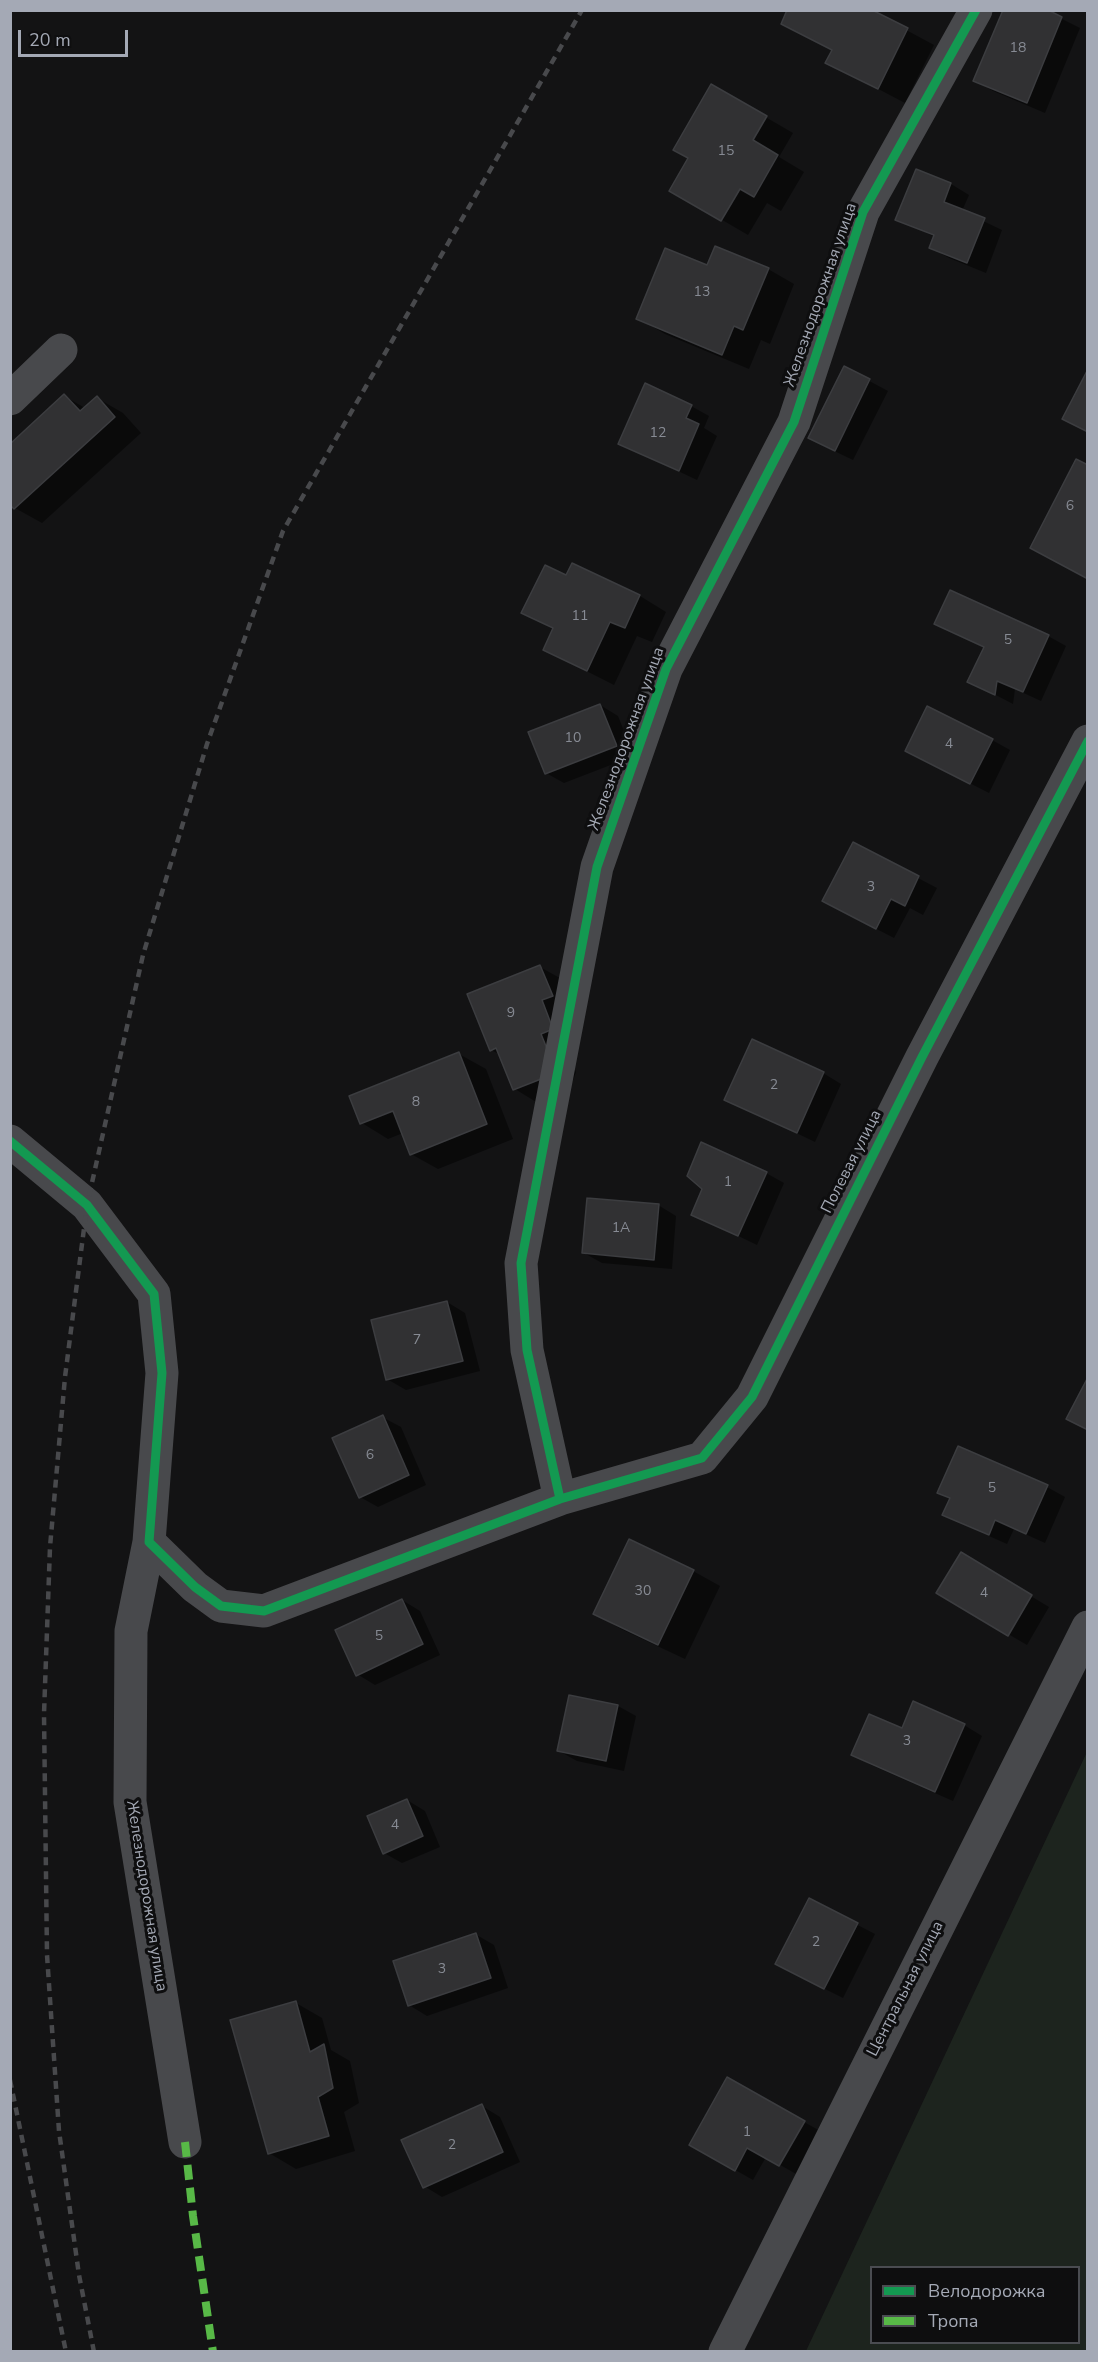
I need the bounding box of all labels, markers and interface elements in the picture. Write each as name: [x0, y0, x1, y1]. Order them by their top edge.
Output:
scale bar: [21, 18, 130, 56]
text: 20 m: [29, 28, 71, 52]
house number: 18: [1010, 41, 1026, 57]
house number: 15: [718, 144, 734, 160]
street label: Железнодорожная улица: [780, 200, 862, 390]
house number: 13: [694, 285, 710, 301]
house number: 12: [650, 426, 666, 442]
house number: 6: [1066, 499, 1074, 515]
house number: 11: [572, 609, 588, 625]
house number: 5: [1004, 633, 1012, 649]
street label: Железнодорожная улица: [585, 645, 669, 833]
house number: 10: [565, 731, 581, 747]
house number: 4: [945, 737, 953, 753]
house number: 3: [867, 880, 875, 896]
house number: 9: [507, 1006, 515, 1022]
house number: 2: [770, 1078, 778, 1094]
house number: 8: [412, 1095, 420, 1111]
street label: Полевая улица: [818, 1107, 886, 1217]
house number: 1: [724, 1175, 732, 1191]
house number: 1А: [612, 1221, 630, 1237]
house number: 7: [413, 1333, 421, 1349]
house number: 6: [366, 1448, 374, 1464]
house number: 5: [988, 1481, 996, 1497]
house number: 30: [635, 1584, 651, 1600]
house number: 4: [980, 1586, 988, 1602]
house number: 5: [375, 1629, 383, 1645]
house number: 3: [903, 1734, 911, 1750]
street label: Железнодорожная улица: [121, 1799, 171, 1993]
house number: 4: [391, 1818, 399, 1834]
street label: Центральная улица: [864, 1918, 948, 2060]
house number: 2: [812, 1935, 820, 1951]
house number: 3: [438, 1962, 446, 1978]
house number: 1: [743, 2125, 751, 2141]
house number: 2: [448, 2138, 456, 2154]
legend: [870, 2266, 1080, 2344]
text: Велодорожка: [928, 2279, 1045, 2303]
text: Тропа: [928, 2309, 979, 2333]

